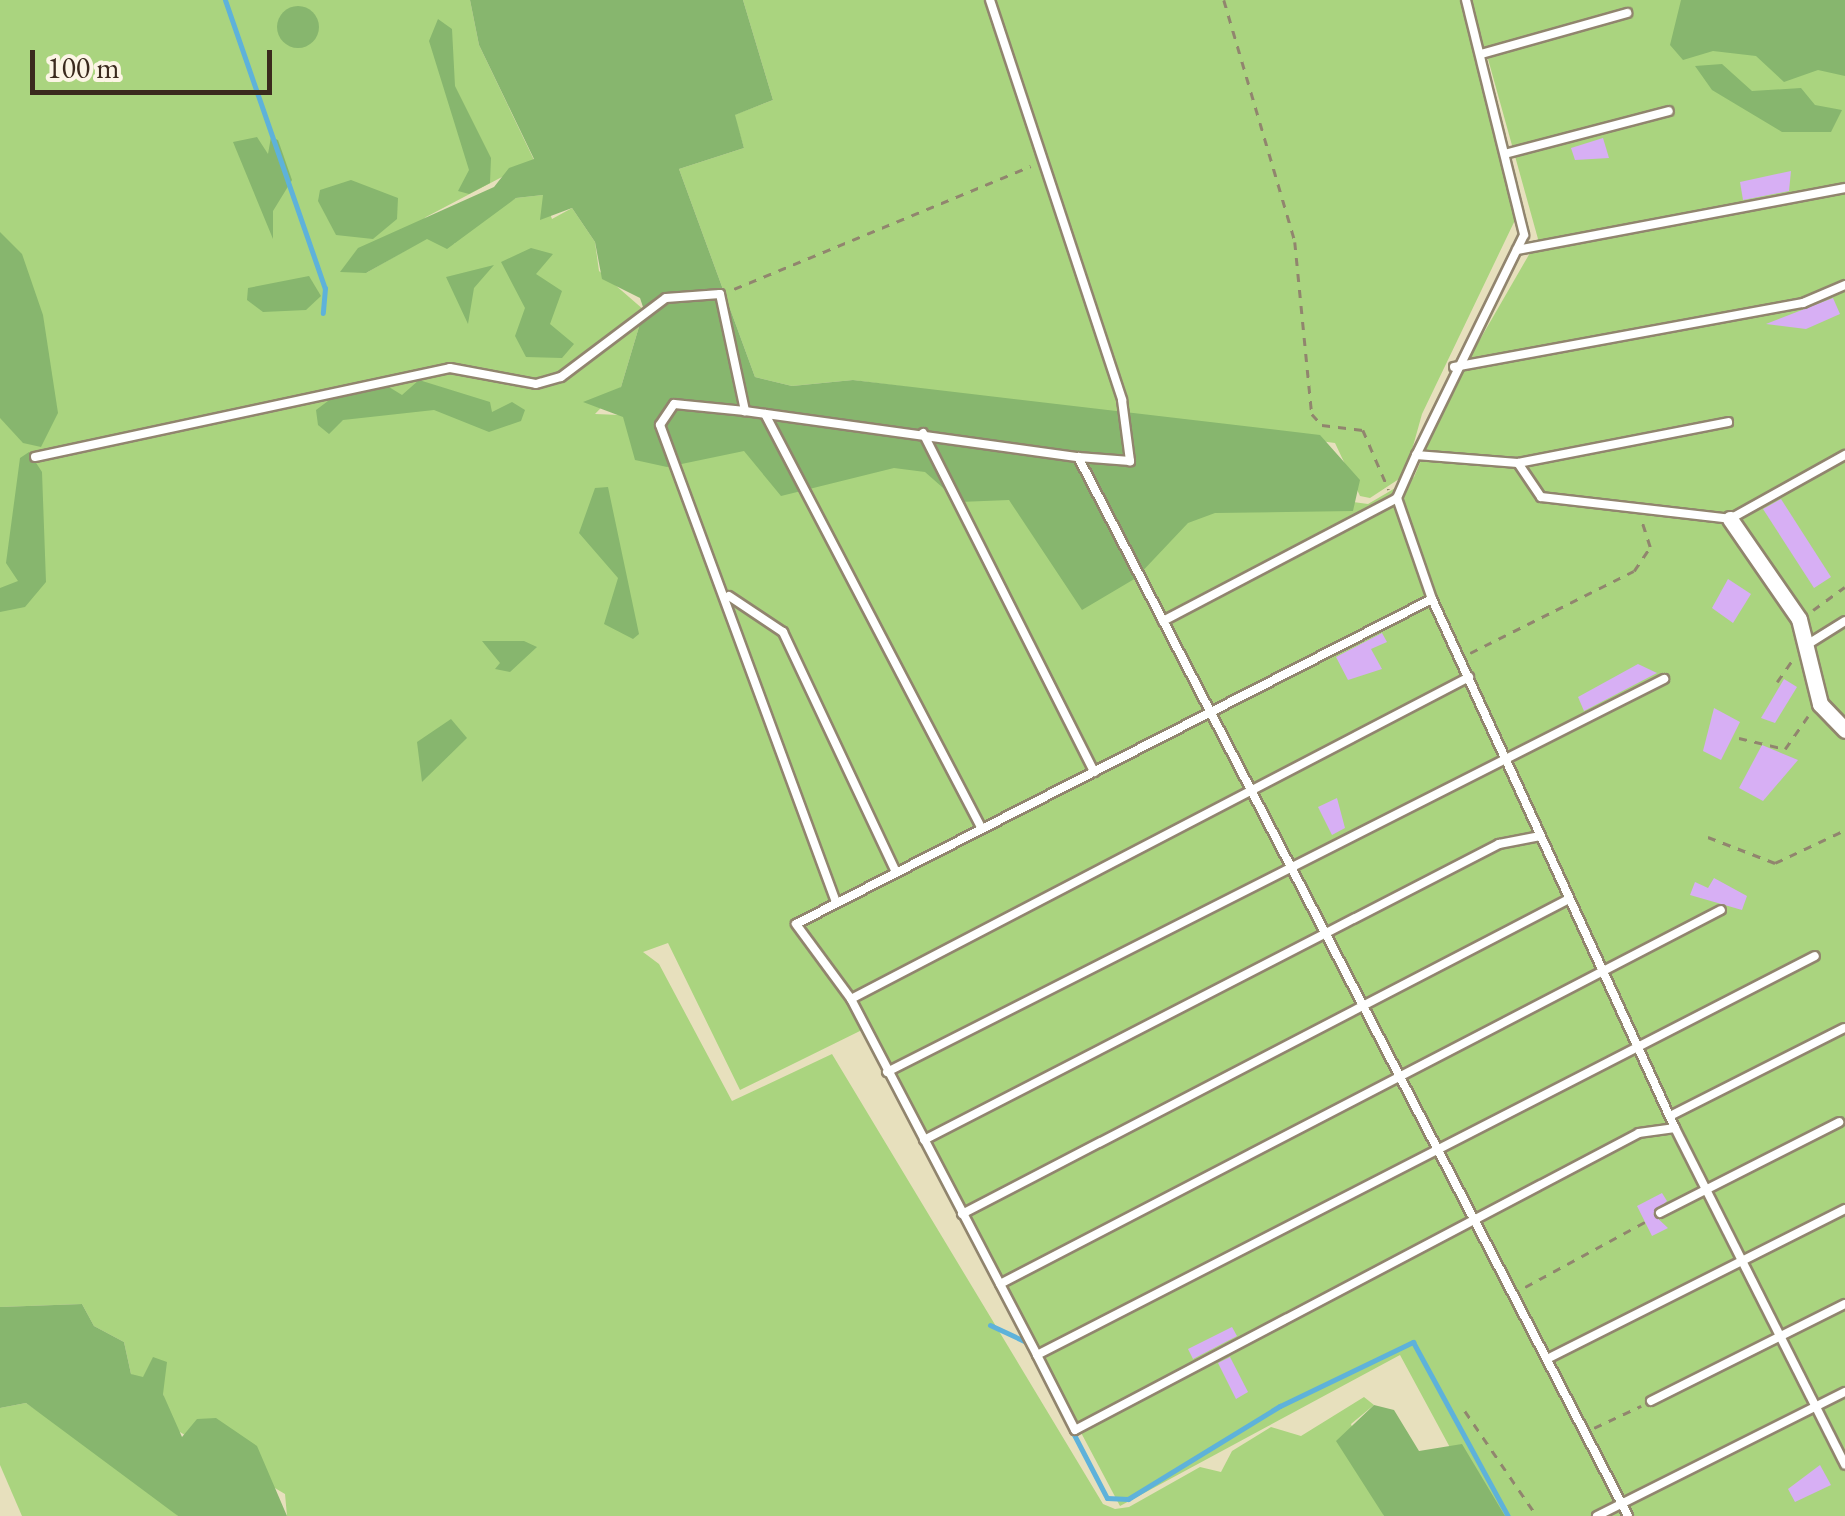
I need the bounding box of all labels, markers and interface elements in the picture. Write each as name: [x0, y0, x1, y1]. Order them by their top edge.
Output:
scale bar: [35, 30, 278, 92]
text: 100 m: [47, 48, 120, 87]

